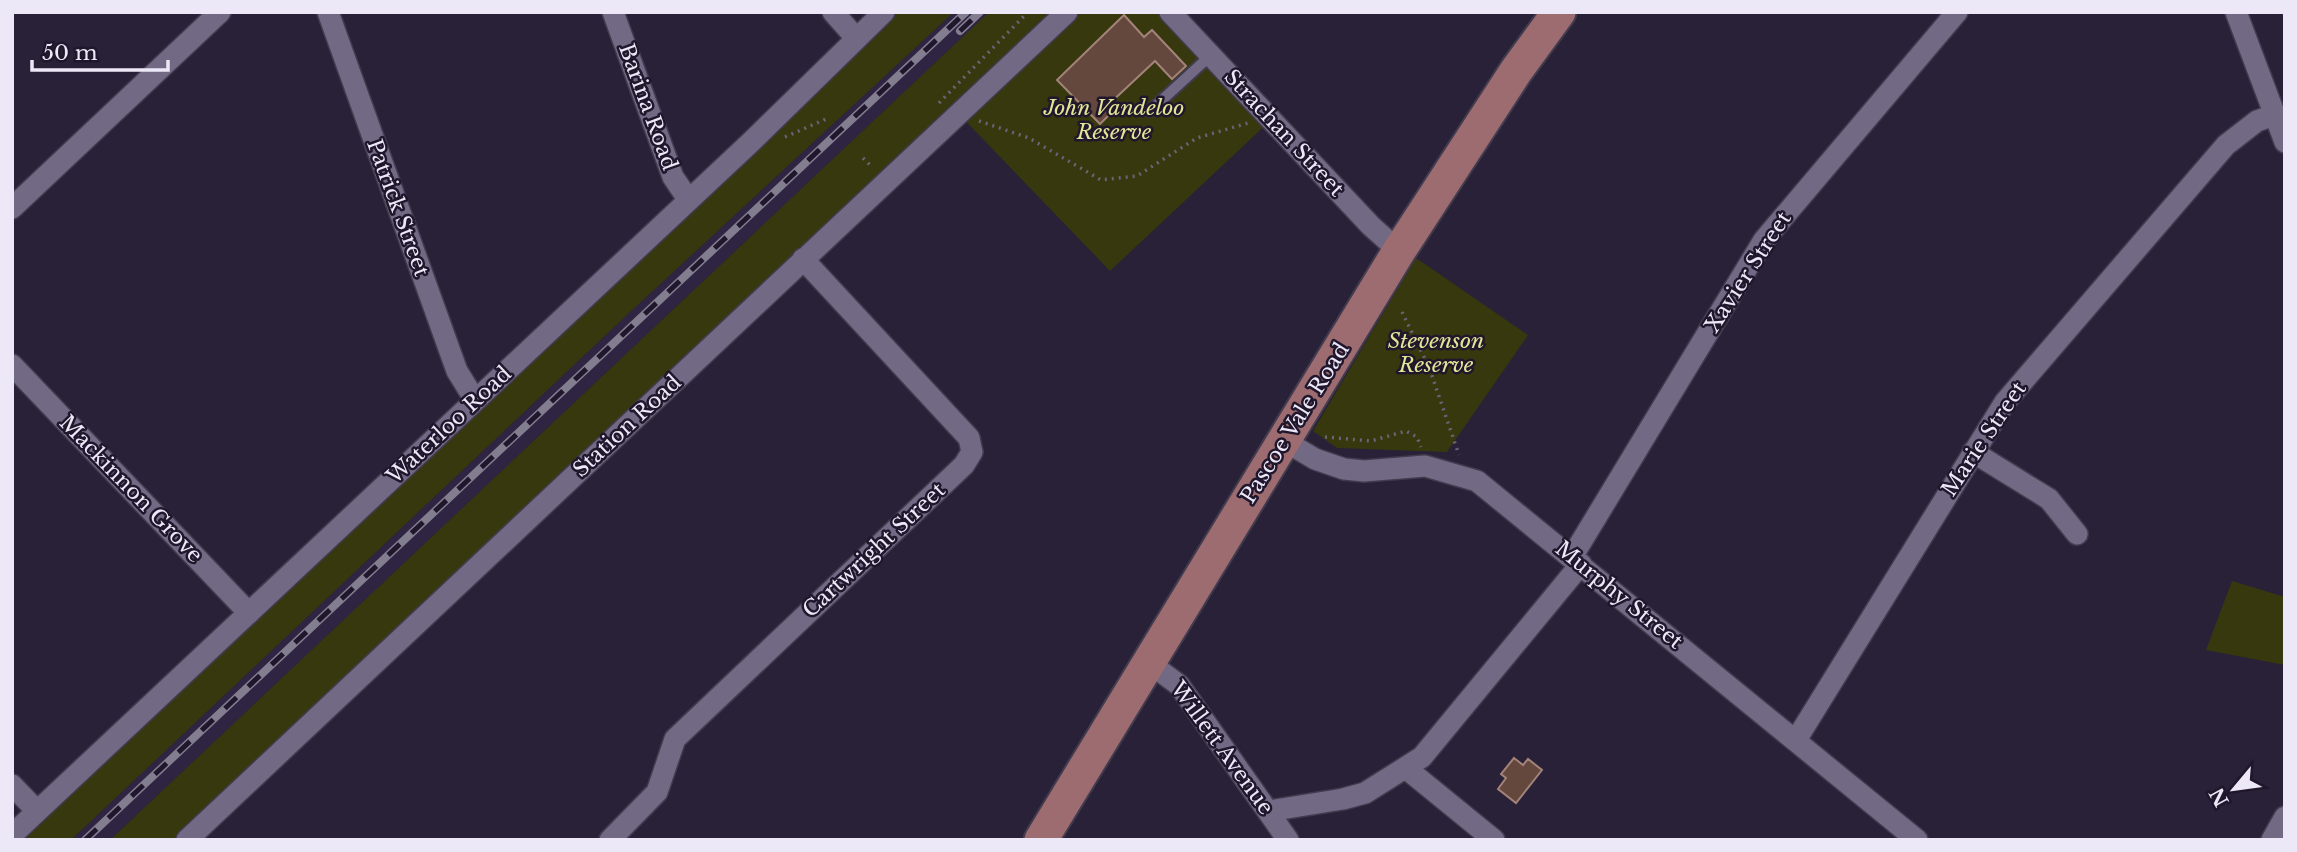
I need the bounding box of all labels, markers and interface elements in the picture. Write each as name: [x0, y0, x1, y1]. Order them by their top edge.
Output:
scale bar: [32, 28, 168, 72]
text: 50 m: [42, 40, 98, 66]
street label: Barina Road: [613, 40, 683, 174]
street label: Strachan Street: [1219, 64, 1349, 202]
park label: John Vandeloo Reserve: [1043, 95, 1184, 145]
street label: Patrick Street: [361, 136, 435, 280]
street label: Xavier Street: [1699, 207, 1797, 337]
park label: Stevenson Reserve: [1388, 328, 1484, 378]
street label: Pascoe Vale Road: [1235, 338, 1355, 508]
street label: Waterloo Road: [381, 361, 517, 490]
street label: Station Road: [568, 369, 686, 483]
street label: Marie Street: [1936, 377, 2032, 501]
street label: Mackinnon Grove: [54, 410, 208, 568]
street label: Cartwright Street: [797, 477, 951, 623]
street label: Murphy Street: [1550, 536, 1688, 654]
street label: Willett Avenue: [1164, 675, 1279, 820]
north arrow: [2199, 754, 2269, 824]
text: N: [2205, 783, 2234, 810]

